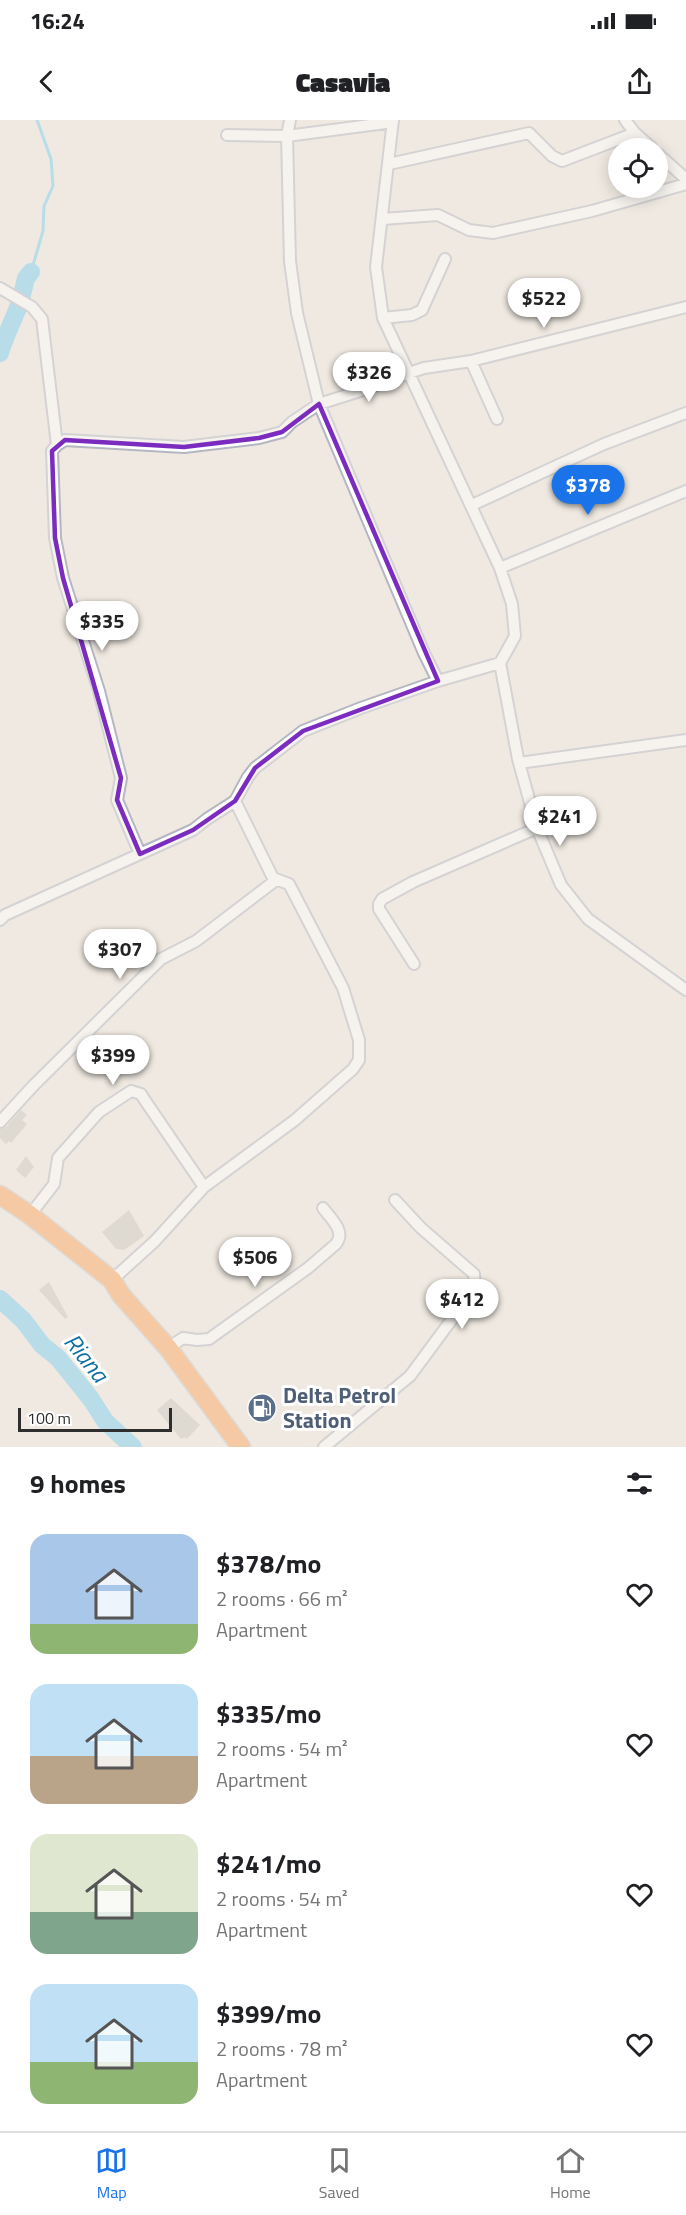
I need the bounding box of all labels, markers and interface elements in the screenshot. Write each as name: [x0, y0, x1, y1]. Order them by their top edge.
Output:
text: 16:24: [30, 4, 85, 38]
text: Casavia: [296, 61, 390, 102]
icon: back: [30, 65, 63, 98]
icon: share: [623, 65, 656, 98]
map controls: [608, 138, 668, 198]
button: locate: [608, 138, 668, 198]
pin: $522: [508, 278, 580, 329]
text: $522: [522, 282, 566, 313]
pin: $326: [333, 352, 405, 403]
text: $326: [347, 356, 391, 387]
pin: $378: [552, 465, 624, 516]
text: $378: [566, 469, 610, 500]
pin: $335: [66, 601, 138, 652]
text: $335: [80, 605, 124, 636]
pin: $241: [524, 796, 596, 847]
text: $241: [538, 800, 582, 831]
pin: $307: [84, 929, 156, 980]
text: $307: [98, 933, 142, 964]
pin: $399: [77, 1035, 149, 1086]
text: $399: [91, 1039, 135, 1070]
pin: $506: [219, 1237, 291, 1288]
text: $506: [233, 1241, 277, 1272]
pin: $412: [426, 1279, 498, 1330]
text: $412: [440, 1283, 484, 1314]
water label: Riana: [56, 1325, 119, 1391]
place label: Delta Petrol Station: [283, 1378, 396, 1437]
fuel station icon: Delta Petrol Station: [246, 1392, 278, 1424]
scale bar: [18, 1405, 172, 1432]
text: 100 m: [27, 1406, 71, 1430]
text: 9 homes: [30, 1464, 126, 1503]
icon: filters: [623, 1467, 656, 1500]
text: $378/mo: [216, 1544, 321, 1583]
icon: home: [78, 1558, 150, 1630]
icon: heart: [623, 1578, 656, 1611]
text: 2 rooms · 66 m²: [216, 1583, 348, 1614]
text: Apartment: [216, 1614, 307, 1645]
text: $335/mo: [216, 1694, 321, 1733]
icon: home: [78, 1708, 150, 1780]
icon: heart: [623, 1728, 656, 1761]
text: 2 rooms · 54 m²: [216, 1733, 348, 1764]
text: Apartment: [216, 1764, 307, 1795]
text: $241/mo: [216, 1844, 321, 1883]
icon: home: [78, 1858, 150, 1930]
icon: heart: [623, 1878, 656, 1911]
text: 2 rooms · 54 m²: [216, 1883, 348, 1914]
text: Apartment: [216, 1914, 307, 1945]
text: $399/mo: [216, 1994, 321, 2033]
icon: home: [78, 2008, 150, 2080]
icon: heart: [623, 2028, 656, 2061]
text: 2 rooms · 78 m²: [216, 2033, 348, 2064]
text: Apartment: [216, 2064, 307, 2095]
tab: Map: [95, 2144, 128, 2204]
tab: Saved: [319, 2144, 360, 2204]
tab: Home: [550, 2144, 591, 2204]

